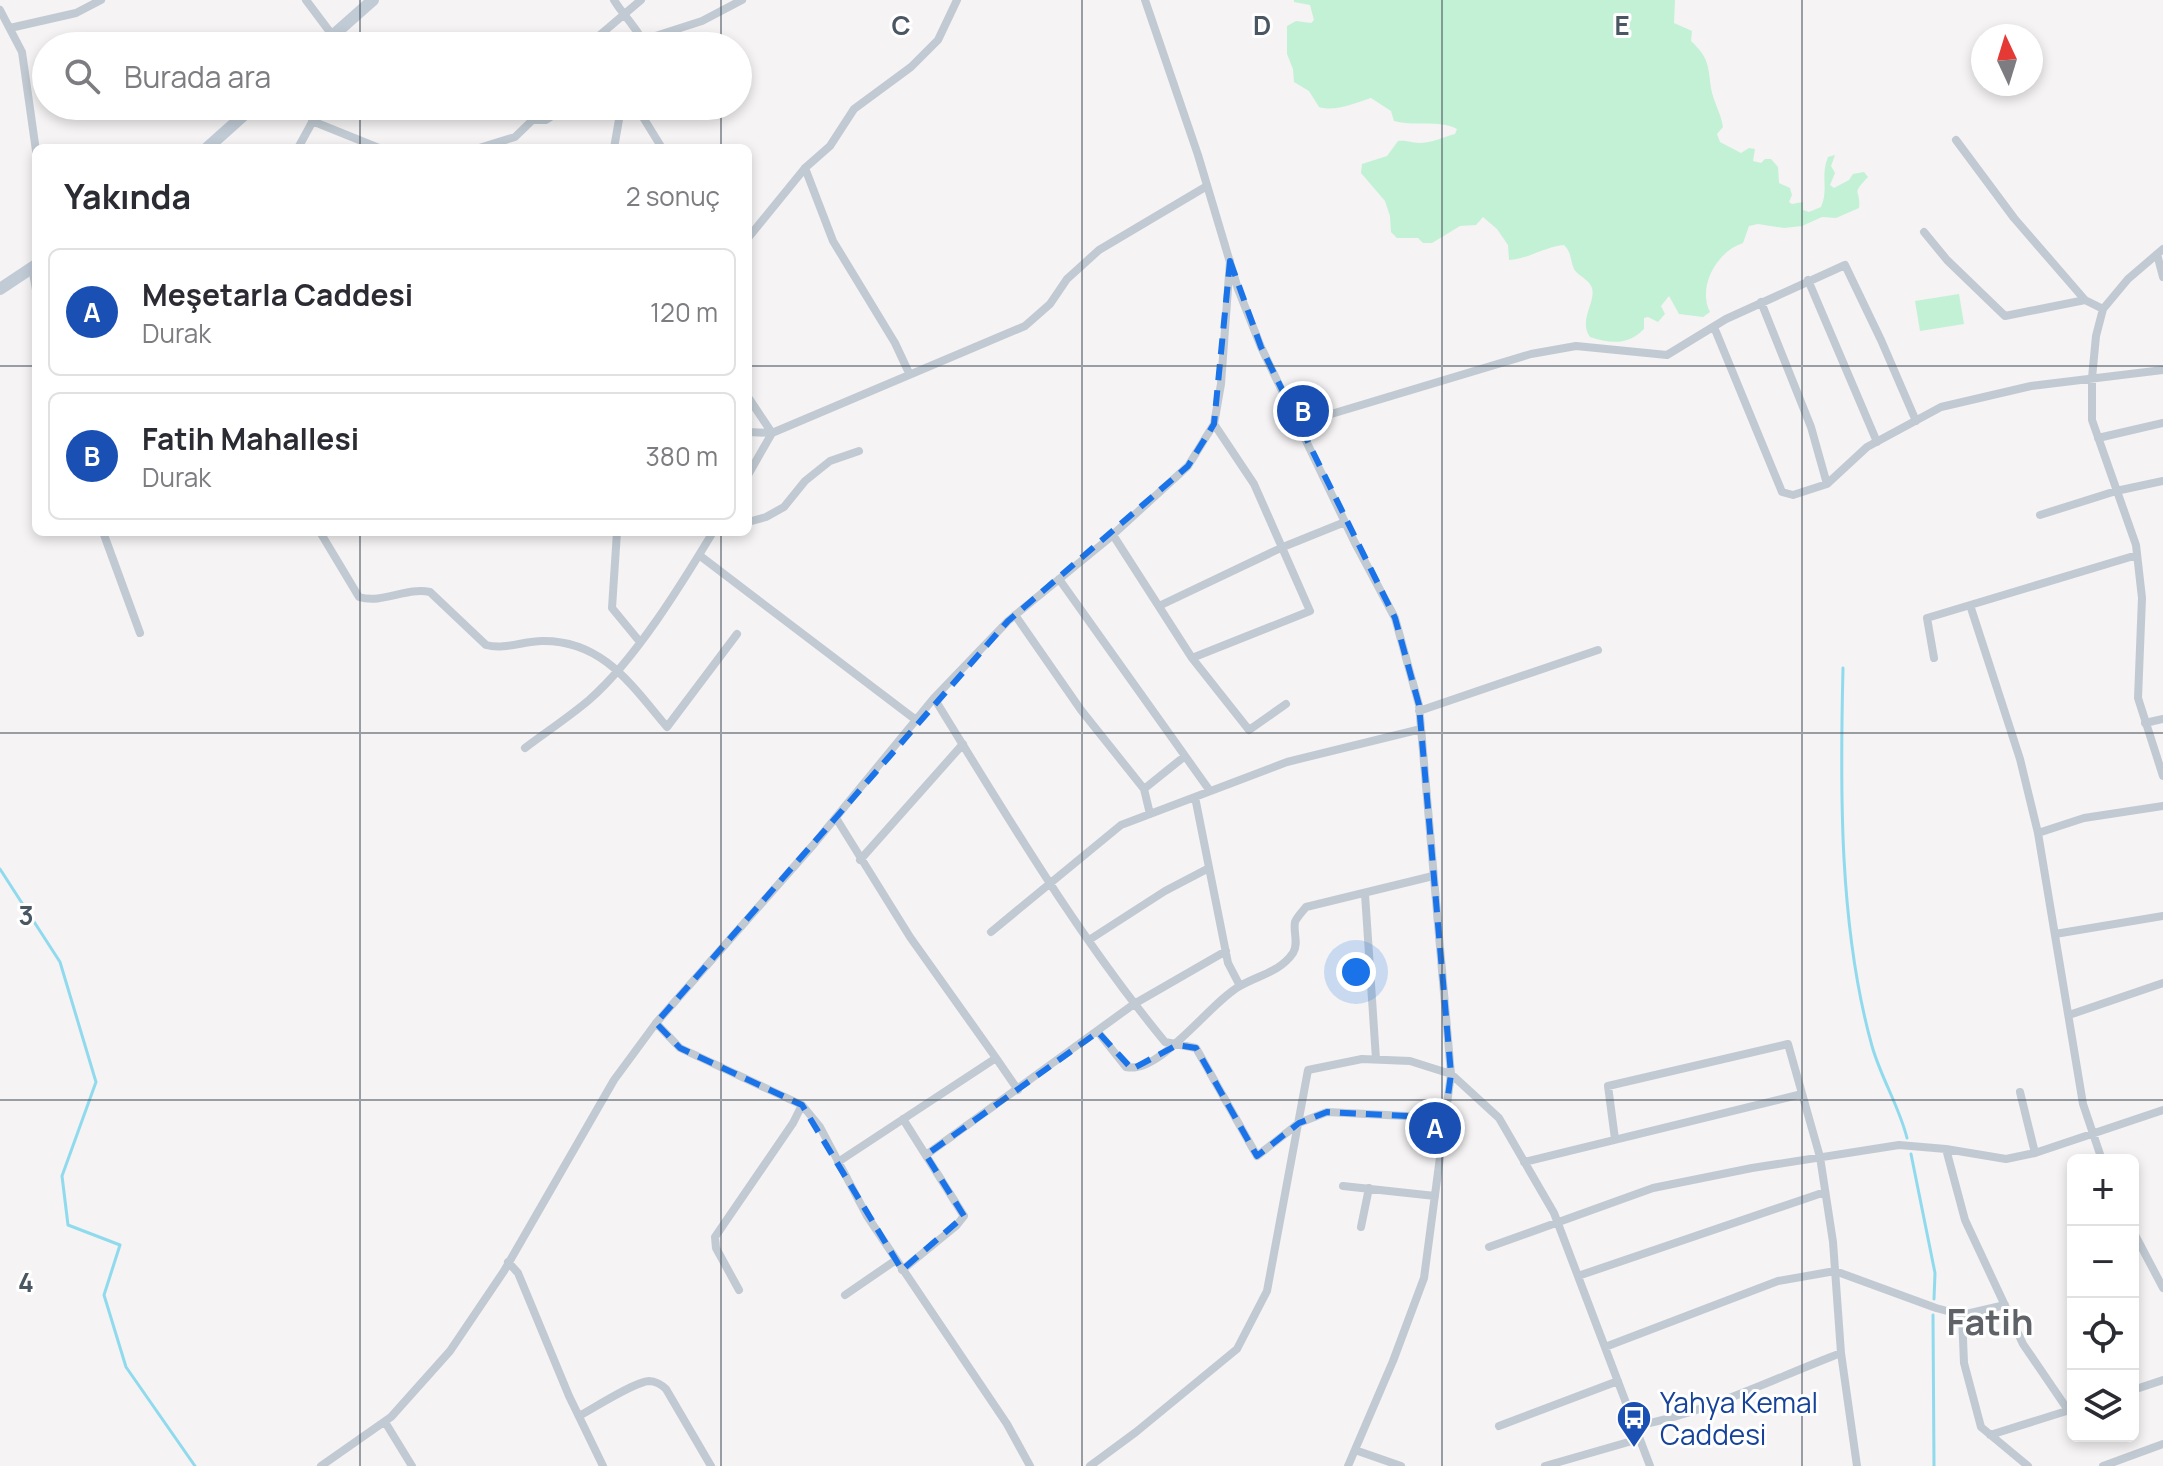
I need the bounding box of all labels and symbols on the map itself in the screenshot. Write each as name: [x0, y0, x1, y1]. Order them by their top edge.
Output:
text: C: [891, 7, 911, 43]
text: D: [1253, 7, 1271, 43]
text: E: [1614, 7, 1630, 43]
north arrow: [1971, 24, 2043, 96]
pin: B: [1277, 381, 1329, 441]
text: 3: [18, 897, 34, 933]
your location: [1336, 952, 1376, 992]
pin: A: [1409, 1098, 1461, 1158]
text: 4: [18, 1264, 34, 1300]
district label: Fatih: [1946, 1297, 2034, 1346]
place label: Yahya Kemal Caddesi: [1660, 1383, 1818, 1453]
bus stop icon: Yahya Kemal Caddesi: [1615, 1399, 1653, 1449]

